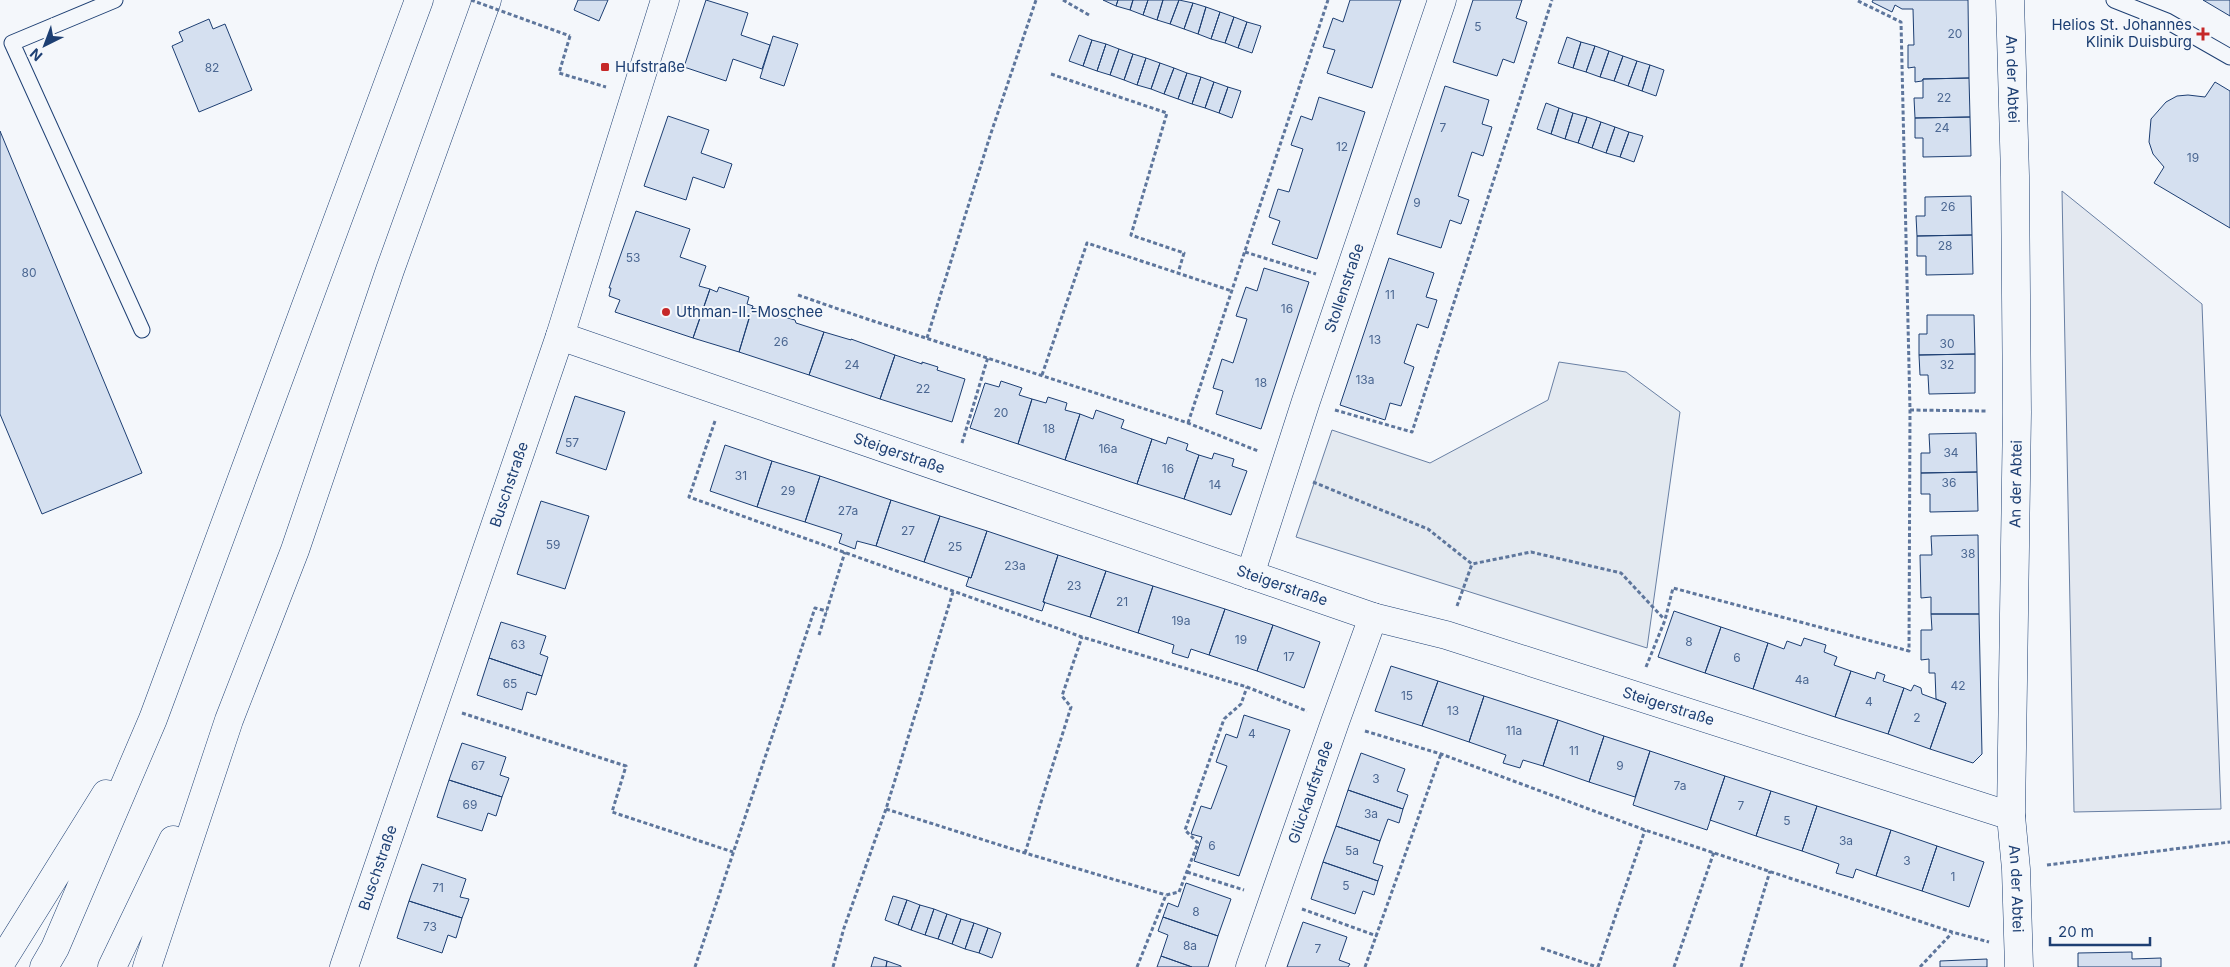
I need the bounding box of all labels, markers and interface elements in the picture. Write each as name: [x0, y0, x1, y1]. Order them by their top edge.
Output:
place label: Helios St. Johannes Klinik Duisburg: [2051, 15, 2192, 51]
house number: 5: [1474, 19, 1482, 34]
north arrow: [20, 20, 70, 70]
house number: 20: [1948, 26, 1962, 41]
marker: Helios St. Johannes Klinik Duisburg: [2196, 27, 2210, 41]
street label: An der Abtei: [2002, 35, 2023, 123]
text: N: [26, 45, 46, 65]
place label: Hufstraße: [615, 57, 685, 76]
house number: 82: [205, 60, 219, 75]
marker: Hufstraße: [599, 61, 611, 73]
house number: 22: [1937, 90, 1951, 105]
house number: 7: [1440, 120, 1447, 135]
house number: 24: [1935, 120, 1950, 135]
house number: 12: [1336, 139, 1348, 154]
house number: 19: [2187, 150, 2199, 165]
house number: 9: [1413, 195, 1421, 210]
house number: 26: [1941, 199, 1955, 214]
house number: 28: [1938, 238, 1952, 253]
street label: Stollenstraße: [1320, 241, 1368, 335]
house number: 53: [626, 250, 640, 265]
house number: 80: [22, 265, 37, 280]
house number: 11: [1385, 287, 1395, 302]
house number: 16: [1281, 301, 1293, 316]
place label: Uthman-II.-Moschee: [676, 302, 823, 321]
marker: Uthman-II.-Moschee: [660, 306, 672, 318]
house number: 13: [1369, 332, 1381, 347]
house number: 26: [774, 334, 788, 349]
house number: 30: [1940, 336, 1954, 351]
house number: 24: [845, 357, 860, 372]
house number: 32: [1940, 357, 1954, 372]
house number: 13a: [1355, 372, 1375, 387]
house number: 18: [1255, 375, 1267, 390]
house number: 22: [916, 381, 930, 396]
house number: 20: [994, 405, 1008, 420]
house number: 18: [1043, 421, 1055, 436]
street label: Steigerstraße: [851, 428, 948, 477]
house number: 57: [565, 435, 579, 450]
street label: Buschstraße: [485, 439, 532, 530]
street label: An der Abtei: [2005, 440, 2026, 528]
house number: 16a: [1098, 441, 1118, 456]
house number: 34: [1943, 445, 1959, 460]
house number: 16: [1162, 461, 1174, 476]
house number: 31: [735, 468, 747, 483]
house number: 36: [1942, 475, 1956, 490]
house number: 14: [1209, 477, 1222, 492]
house number: 29: [781, 483, 795, 498]
house number: 27a: [838, 503, 858, 518]
house number: 27: [901, 523, 915, 538]
house number: 59: [546, 537, 560, 552]
house number: 25: [948, 539, 962, 554]
house number: 38: [1961, 546, 1975, 561]
house number: 23a: [1004, 558, 1026, 573]
street label: Steigerstraße: [1234, 561, 1330, 610]
house number: 23: [1067, 578, 1081, 593]
house number: 21: [1116, 594, 1128, 609]
house number: 19a: [1171, 613, 1191, 628]
house number: 19: [1235, 632, 1247, 647]
house number: 8: [1685, 634, 1693, 649]
house number: 63: [511, 637, 525, 652]
house number: 17: [1283, 649, 1295, 664]
house number: 6: [1733, 650, 1741, 665]
house number: 4a: [1795, 672, 1809, 687]
house number: 65: [503, 676, 517, 691]
house number: 42: [1950, 678, 1966, 693]
street label: Steigerstraße: [1620, 682, 1717, 729]
house number: 15: [1401, 688, 1413, 703]
house number: 4: [1865, 694, 1873, 709]
house number: 13: [1447, 703, 1459, 718]
house number: 2: [1913, 710, 1921, 725]
house number: 11a: [1506, 723, 1522, 738]
house number: 4: [1248, 726, 1256, 741]
street label: Glückaufstraße: [1283, 738, 1337, 846]
house number: 11: [1569, 743, 1579, 758]
house number: 67: [471, 758, 485, 773]
house number: 9: [1616, 758, 1624, 773]
house number: 3: [1372, 771, 1380, 786]
house number: 7a: [1674, 778, 1686, 793]
house number: 69: [463, 797, 477, 812]
house number: 7: [1738, 798, 1745, 813]
house number: 3a: [1364, 806, 1378, 821]
house number: 5: [1783, 813, 1791, 828]
street label: Buschstraße: [354, 822, 401, 913]
house number: 3a: [1839, 833, 1853, 848]
house number: 6: [1208, 838, 1216, 853]
house number: 5a: [1345, 843, 1359, 858]
street label: An der Abtei: [2005, 844, 2028, 933]
house number: 3: [1903, 853, 1911, 868]
house number: 1: [1951, 869, 1955, 884]
house number: 5: [1342, 878, 1350, 893]
house number: 71: [432, 880, 444, 895]
house number: 8: [1192, 904, 1200, 919]
scale bar: [2050, 914, 2150, 946]
house number: 73: [423, 919, 437, 934]
text: 20 m: [2058, 922, 2094, 941]
house number: 8a: [1183, 938, 1197, 953]
house number: 7: [1315, 941, 1322, 956]

